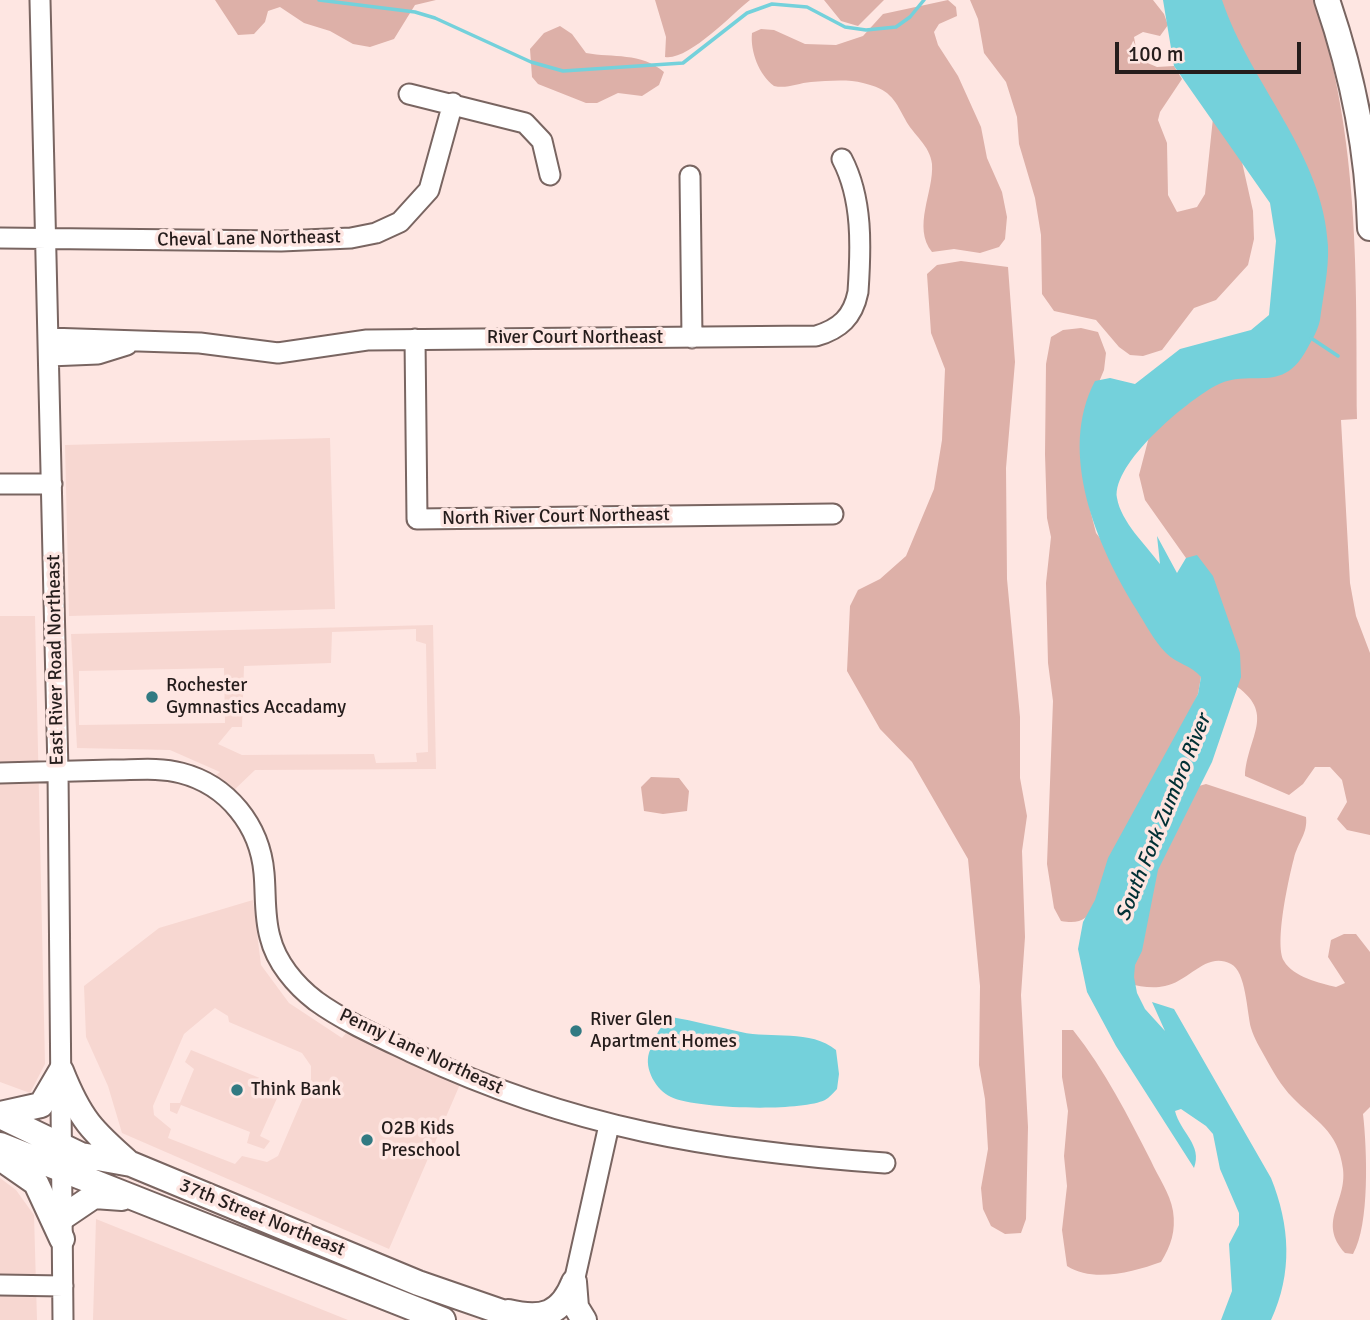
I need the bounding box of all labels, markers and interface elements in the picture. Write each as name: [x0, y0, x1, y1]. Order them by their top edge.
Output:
scale bar: [1118, 28, 1304, 72]
text: 100 m: [1128, 41, 1183, 67]
street label: Cheval Lane Northeast: [157, 226, 341, 252]
street label: River Court Northeast: [487, 327, 663, 349]
street label: North River Court Northeast: [442, 504, 670, 530]
street label: East River Road Northeast: [43, 554, 69, 766]
place label: Rochester Gymnastics Accadamy: [166, 675, 346, 719]
marker: Rochester Gymnastics Accadamy: [144, 689, 160, 705]
water label: South Fork Zumbro River: [1111, 711, 1217, 925]
street label: Penny Lane Northeast: [336, 1004, 506, 1100]
place label: River Glen Apartment Homes: [590, 1009, 737, 1053]
marker: River Glen Apartment Homes: [568, 1023, 584, 1039]
place label: Think Bank: [251, 1079, 341, 1101]
marker: Think Bank: [229, 1082, 245, 1098]
place label: O2B Kids Preschool: [381, 1118, 461, 1162]
marker: O2B Kids Preschool: [359, 1132, 375, 1148]
street label: 37th Street Northeast: [176, 1174, 348, 1262]

